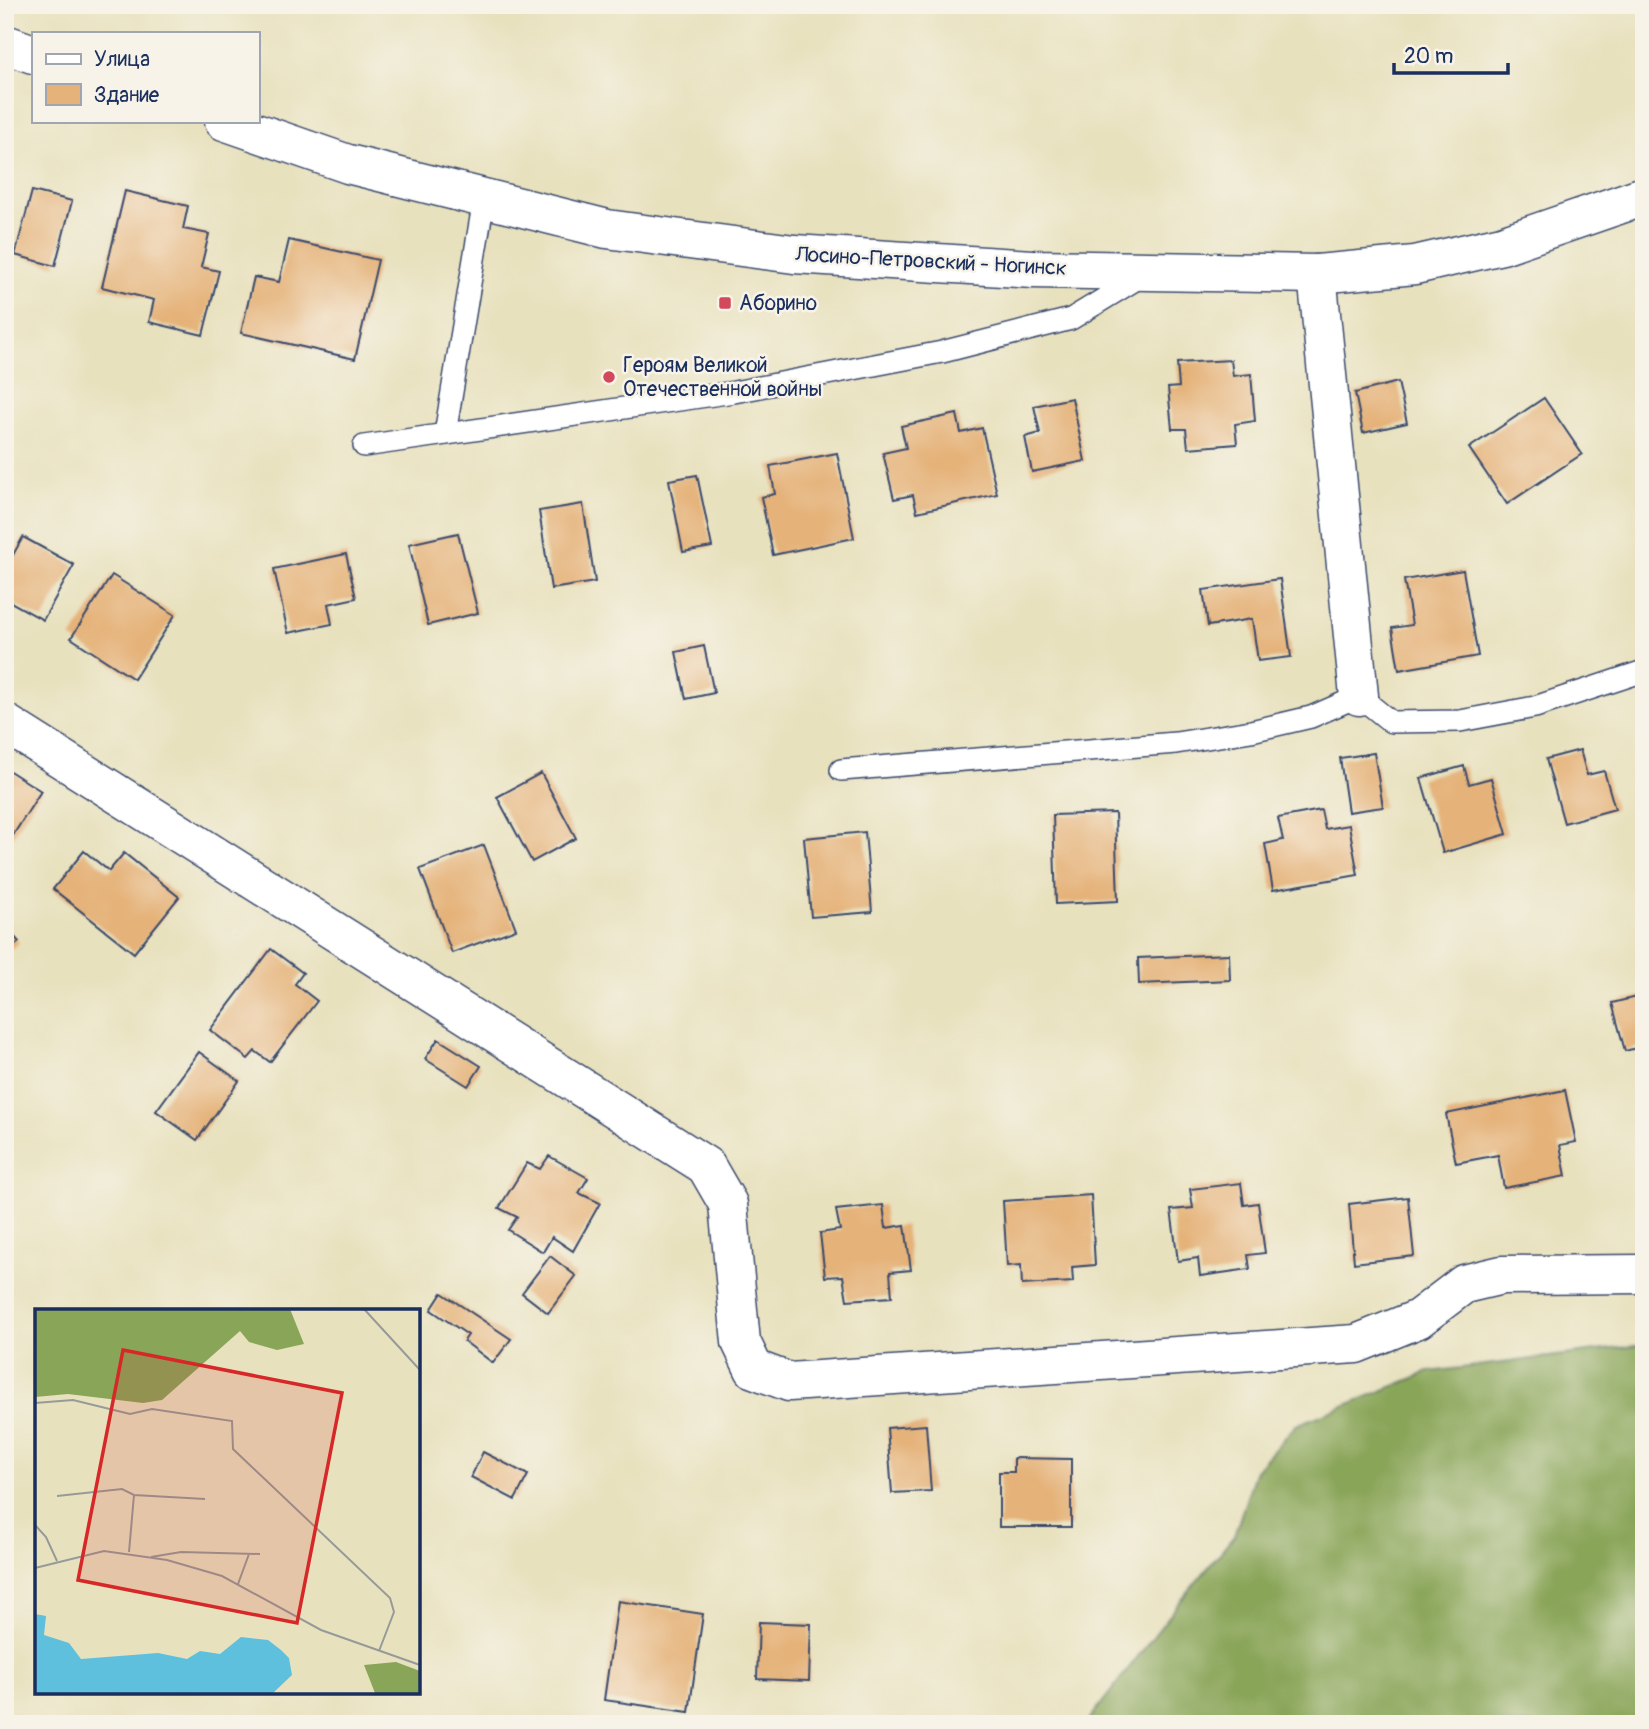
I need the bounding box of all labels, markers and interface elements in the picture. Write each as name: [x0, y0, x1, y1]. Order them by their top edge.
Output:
legend: [32, 32, 259, 122]
scale bar: [1394, 32, 1507, 76]
text: 20 m: [1404, 43, 1453, 70]
text: Улица: [94, 46, 150, 73]
text: Здание: [94, 82, 160, 109]
street label: Лосино-Петровский - Ногинск: [794, 241, 1067, 282]
place label: Аборино: [739, 290, 817, 317]
marker: Аборино: [717, 295, 733, 311]
place label: Героям Великой Отечественной войны: [623, 352, 822, 403]
marker: Героям Великой Отечественной войны: [601, 369, 617, 385]
inset map: [35, 1309, 420, 1694]

